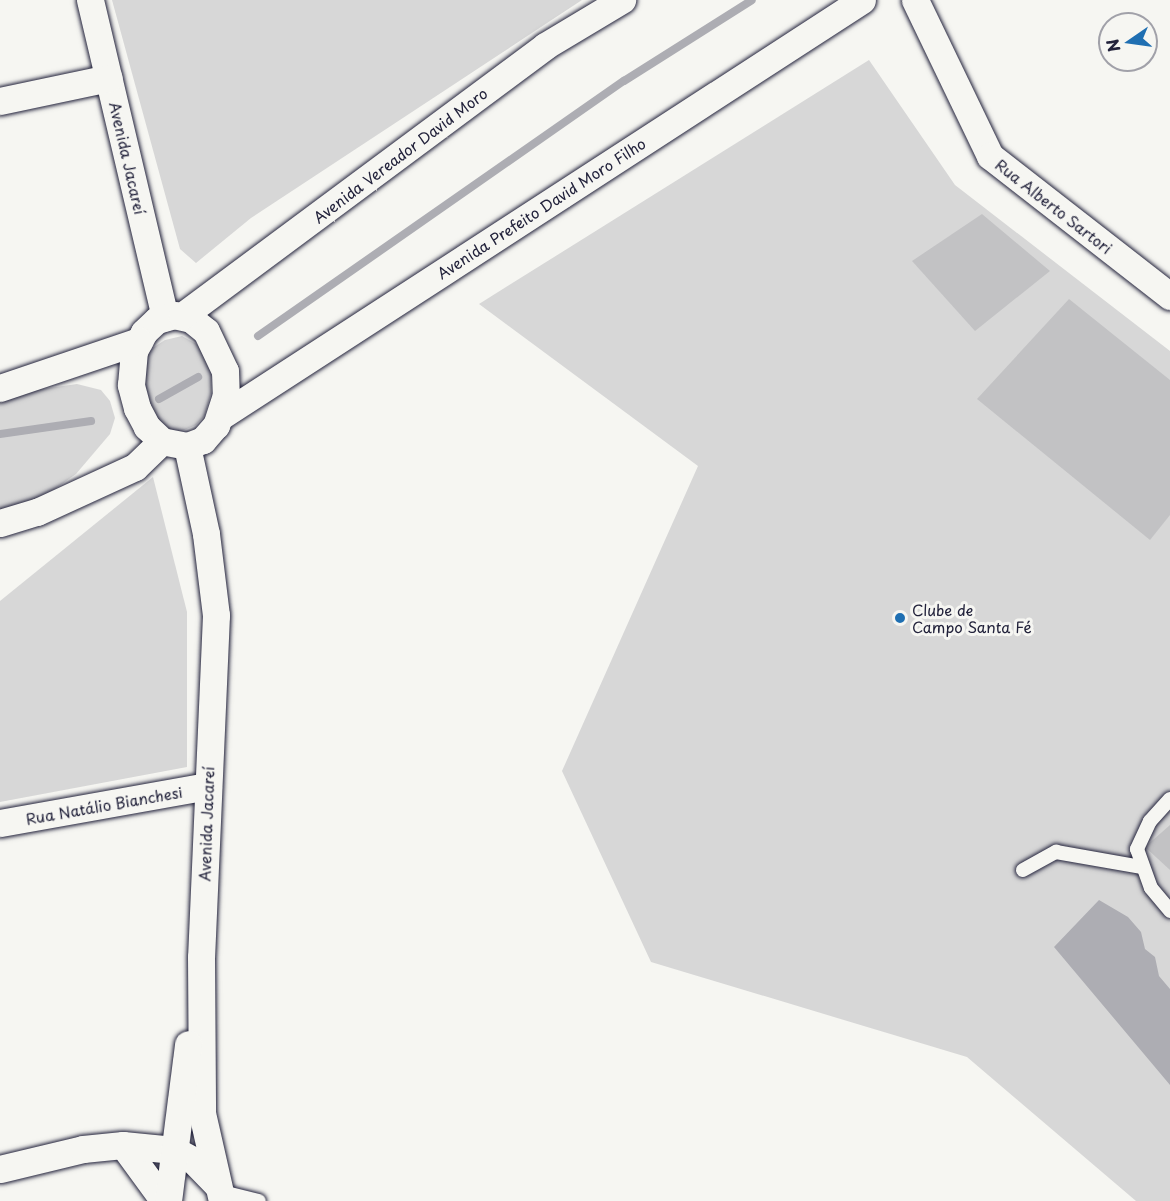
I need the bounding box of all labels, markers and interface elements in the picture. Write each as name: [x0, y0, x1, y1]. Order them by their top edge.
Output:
north arrow: [1098, 12, 1158, 72]
text: N: [1099, 37, 1126, 54]
street label: Avenida Vereador David Moro: [308, 83, 492, 227]
street label: Avenida Jacareí: [106, 100, 150, 216]
street label: Avenida Prefeito David Moro Filho: [433, 134, 649, 282]
street label: Rua Alberto Sartori: [992, 155, 1116, 257]
place label: Clube de Campo Santa Fé: [912, 600, 1031, 635]
marker: Clube de Campo Santa Fé: [893, 611, 907, 625]
street label: Avenida Jacareí: [195, 766, 217, 882]
street label: Rua Natálio Bianchesi: [24, 782, 184, 828]

